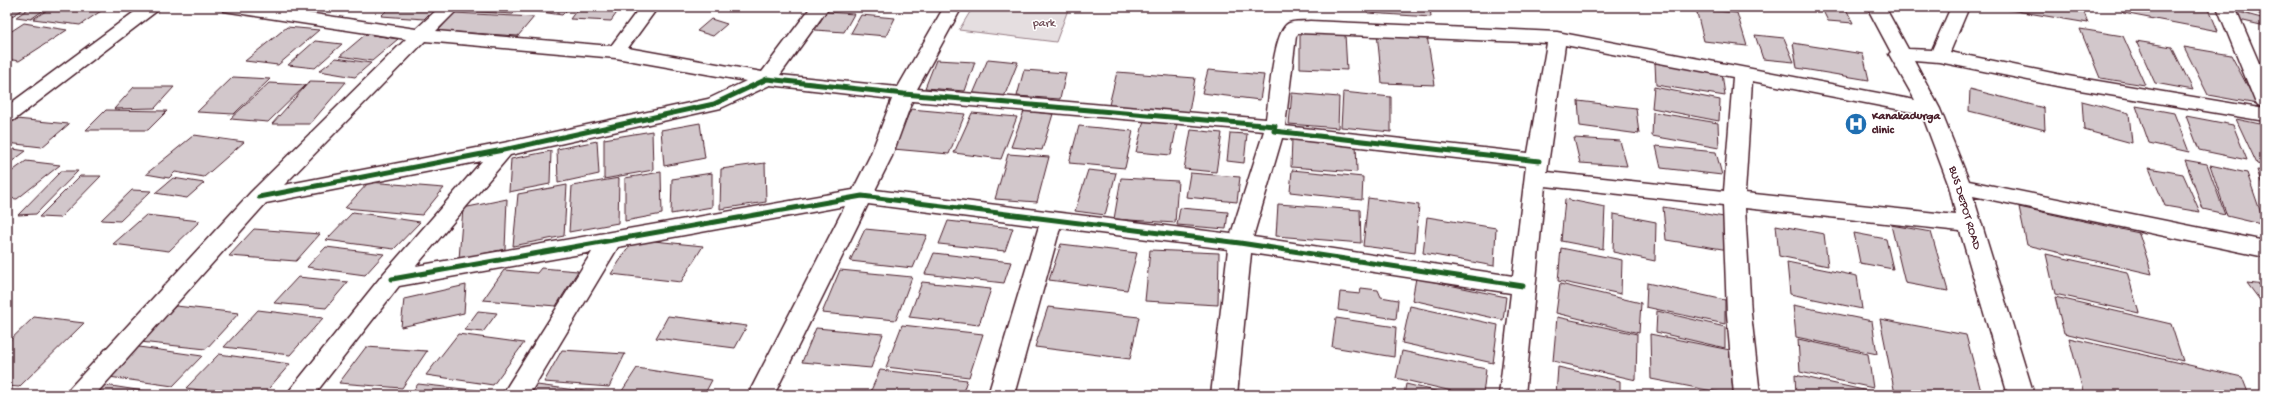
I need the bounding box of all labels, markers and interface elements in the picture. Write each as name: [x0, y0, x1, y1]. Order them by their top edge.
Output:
park label: park: [1032, 17, 1057, 31]
place label: Kanakadurga clinic: [1871, 110, 1941, 138]
hospital icon: Kanakadurga clinic: [1843, 111, 1869, 137]
street label: BUS DEPOT ROAD: [1944, 164, 1983, 252]

